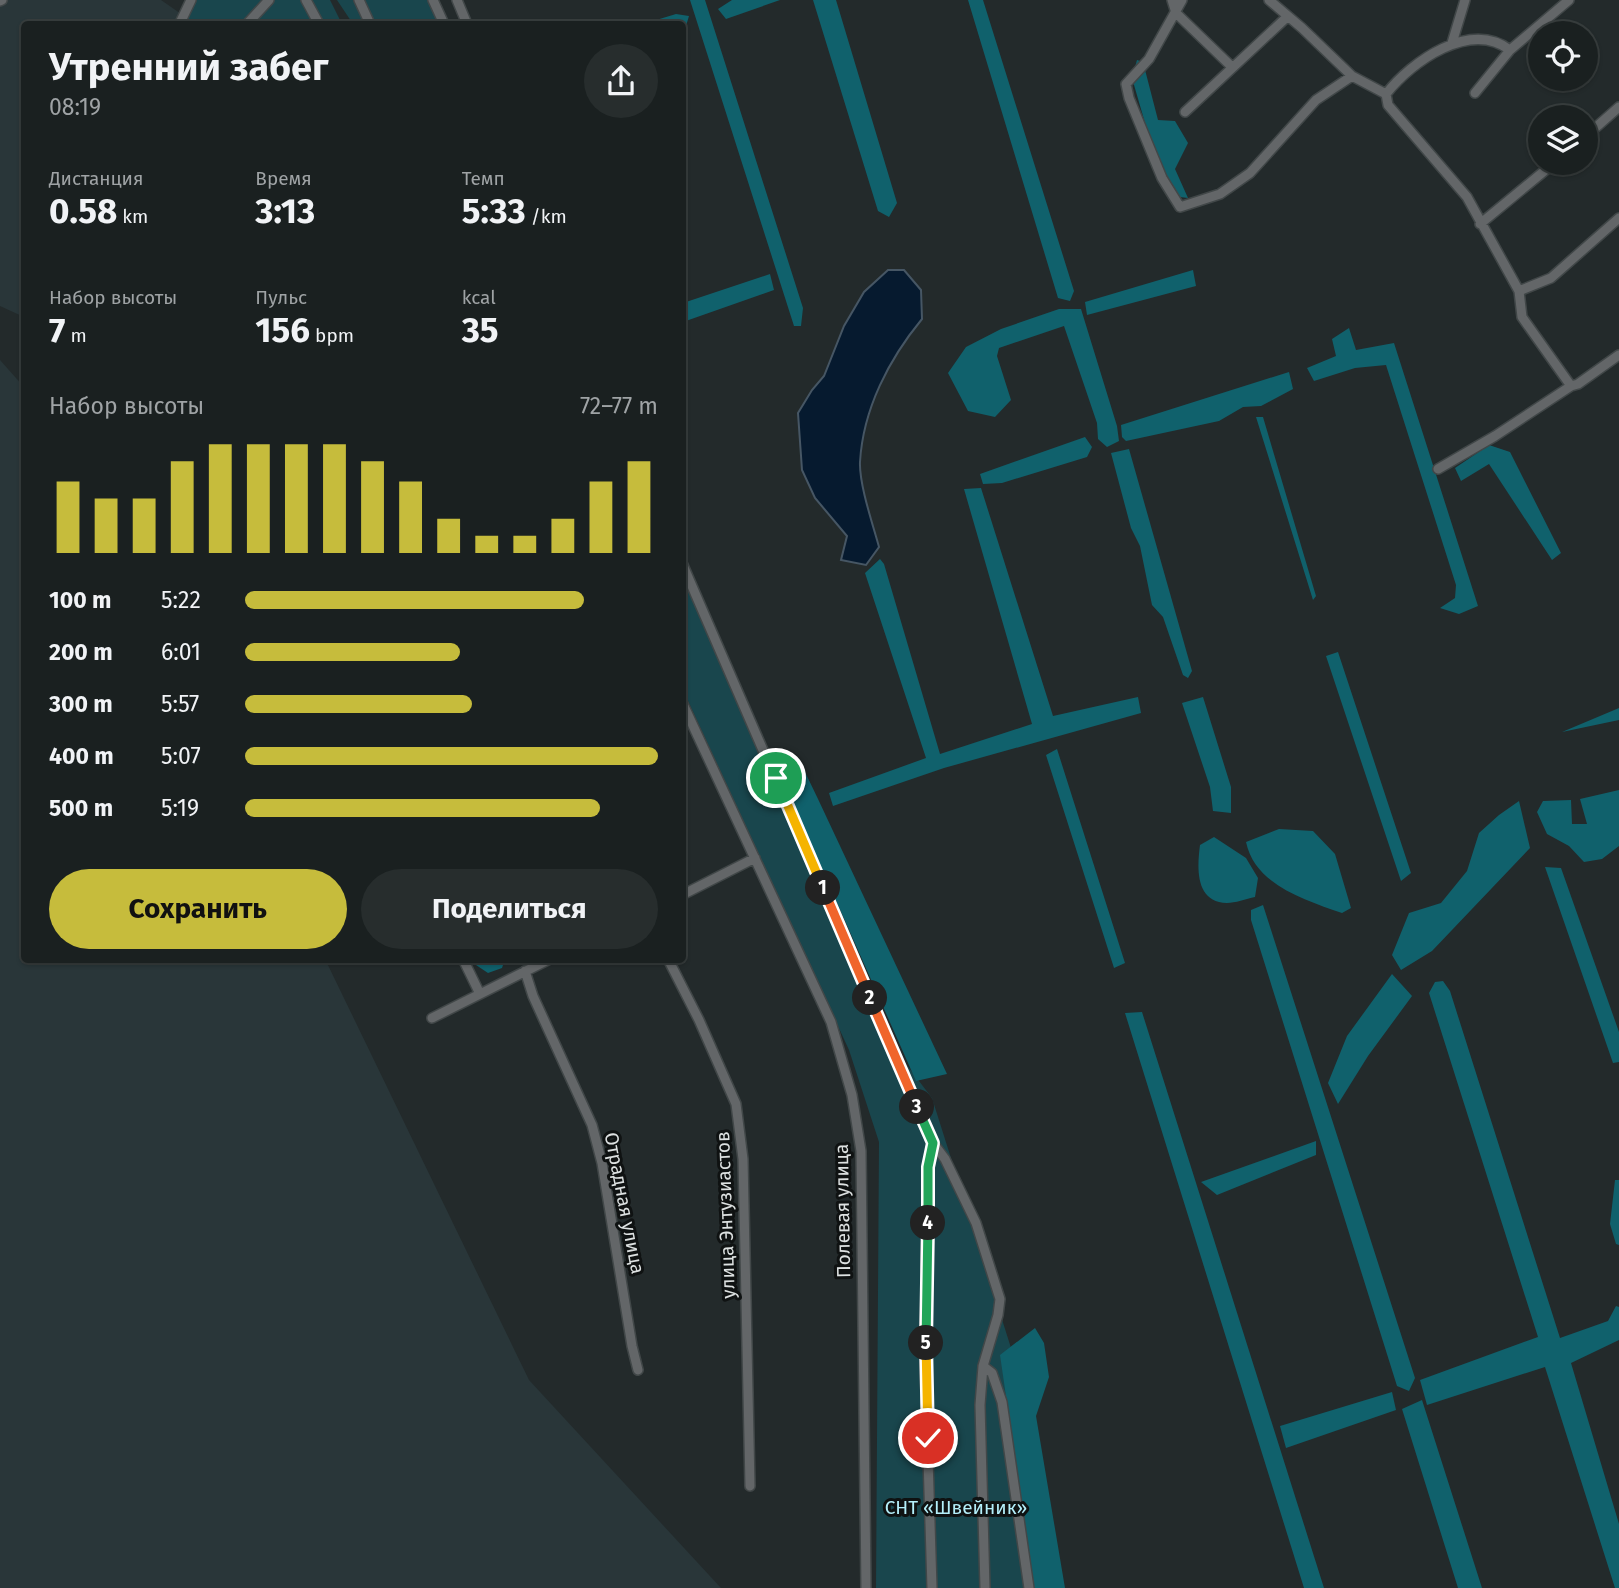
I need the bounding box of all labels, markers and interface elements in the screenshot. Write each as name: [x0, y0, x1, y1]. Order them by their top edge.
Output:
map controls: [1528, 21, 1598, 175]
button: locate: [1528, 21, 1598, 91]
text: Утренний забег: [49, 44, 328, 90]
button: share: [584, 44, 658, 118]
text: 08:19: [49, 93, 101, 121]
button: layers: [1528, 105, 1598, 175]
text: Дистанция: [49, 167, 144, 190]
text: Время: [255, 167, 312, 190]
text: Темп: [462, 167, 505, 190]
text: 0.58: [49, 190, 117, 232]
text: 3:13: [255, 190, 315, 232]
text: 5:33: [462, 190, 526, 232]
text: km: [117, 205, 148, 228]
text: /km: [526, 205, 567, 228]
text: Набор высоты: [49, 286, 177, 309]
text: Пульс: [255, 286, 307, 309]
text: kcal: [462, 286, 496, 309]
text: 7: [49, 309, 65, 351]
text: 156: [255, 309, 310, 351]
text: 35: [462, 309, 499, 351]
text: m: [65, 324, 87, 347]
text: bpm: [310, 324, 354, 347]
text: Набор высоты: [49, 392, 204, 420]
text: 72–77 m: [580, 392, 658, 420]
text: 100 m: [49, 586, 111, 614]
text: 5:22: [161, 586, 201, 614]
text: 200 m: [49, 638, 113, 666]
text: 6:01: [161, 638, 201, 666]
text: 300 m: [49, 690, 113, 718]
text: 5:57: [161, 690, 199, 718]
text: 400 m: [49, 742, 114, 770]
text: 5:07: [161, 742, 201, 770]
pin: [746, 748, 806, 808]
icon: arrive: [757, 759, 795, 797]
text: 500 m: [49, 794, 113, 822]
text: 5:19: [161, 794, 199, 822]
button: Сохранить: [49, 869, 347, 949]
button: Поделиться: [361, 869, 658, 949]
pin: 1: [806, 870, 840, 906]
text: 1: [818, 876, 827, 899]
pin: 2: [852, 981, 888, 1016]
text: 2: [865, 986, 874, 1009]
pin: 3: [900, 1090, 934, 1124]
text: 3: [912, 1095, 921, 1118]
street label: Отрадная улица: [600, 1130, 650, 1276]
street label: улица Энтузиастов: [711, 1131, 740, 1299]
street label: Полевая улица: [830, 1144, 855, 1278]
pin: 4: [911, 1206, 946, 1240]
text: 4: [922, 1211, 933, 1234]
pin: 5: [908, 1326, 944, 1360]
text: 5: [920, 1331, 931, 1354]
pin: [898, 1408, 958, 1468]
icon: check: [909, 1419, 947, 1457]
park label: СНТ «Швейник»: [885, 1496, 1027, 1519]

